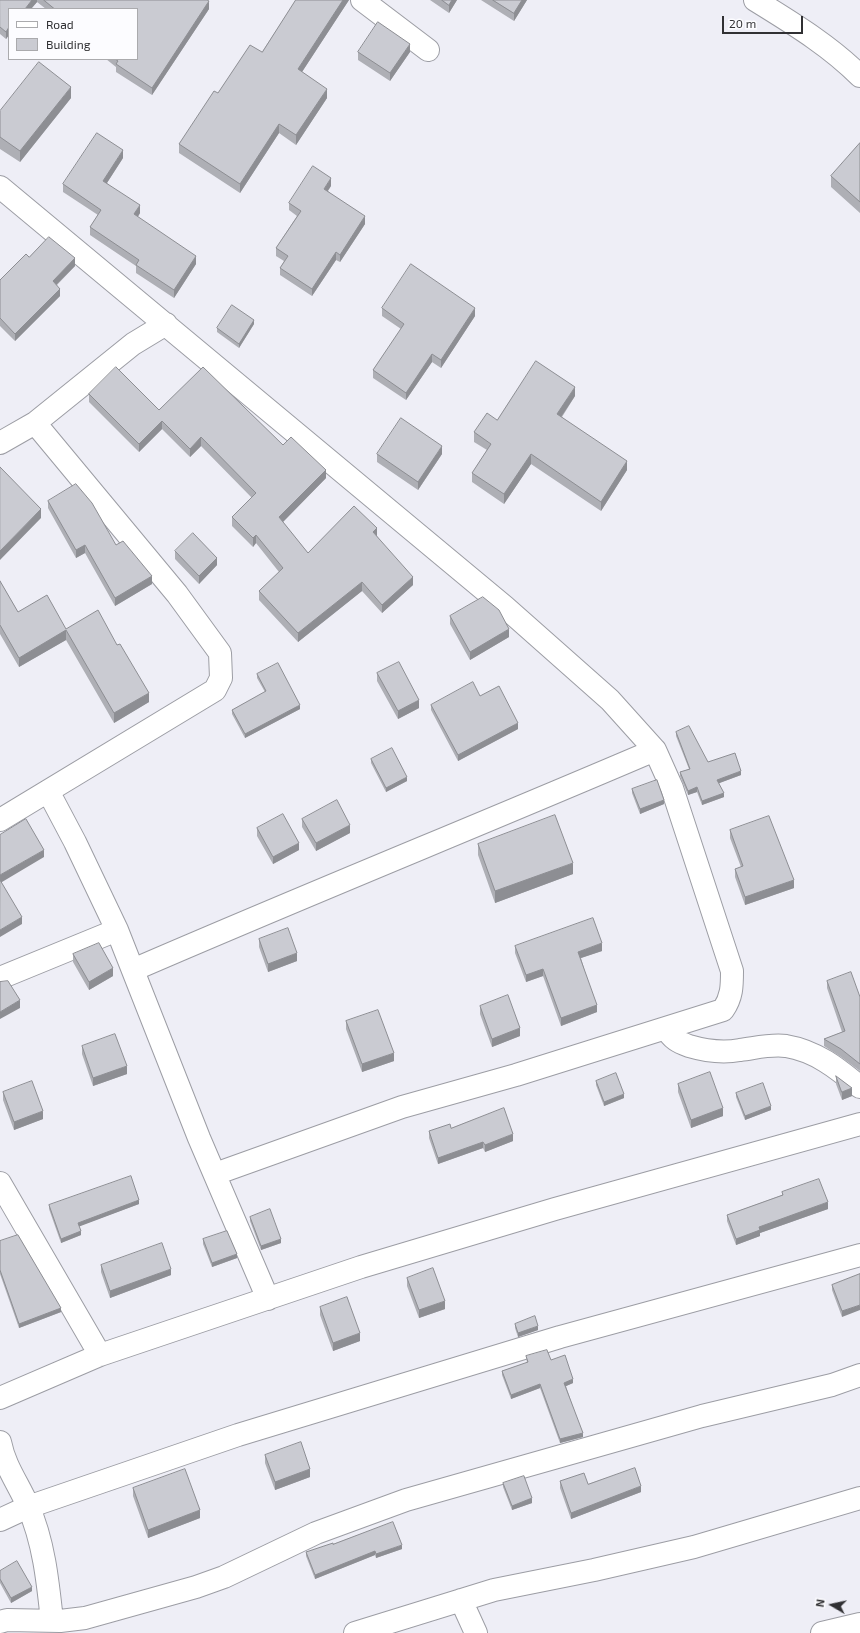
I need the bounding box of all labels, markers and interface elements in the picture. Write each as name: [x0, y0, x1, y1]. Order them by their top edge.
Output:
legend: [8, 8, 138, 60]
scale bar: [724, 8, 805, 34]
text: 20 m: [729, 16, 756, 30]
text: Road: [46, 17, 74, 31]
text: Building: [46, 37, 90, 51]
north arrow: [812, 1585, 852, 1625]
text: N: [813, 1598, 827, 1608]

